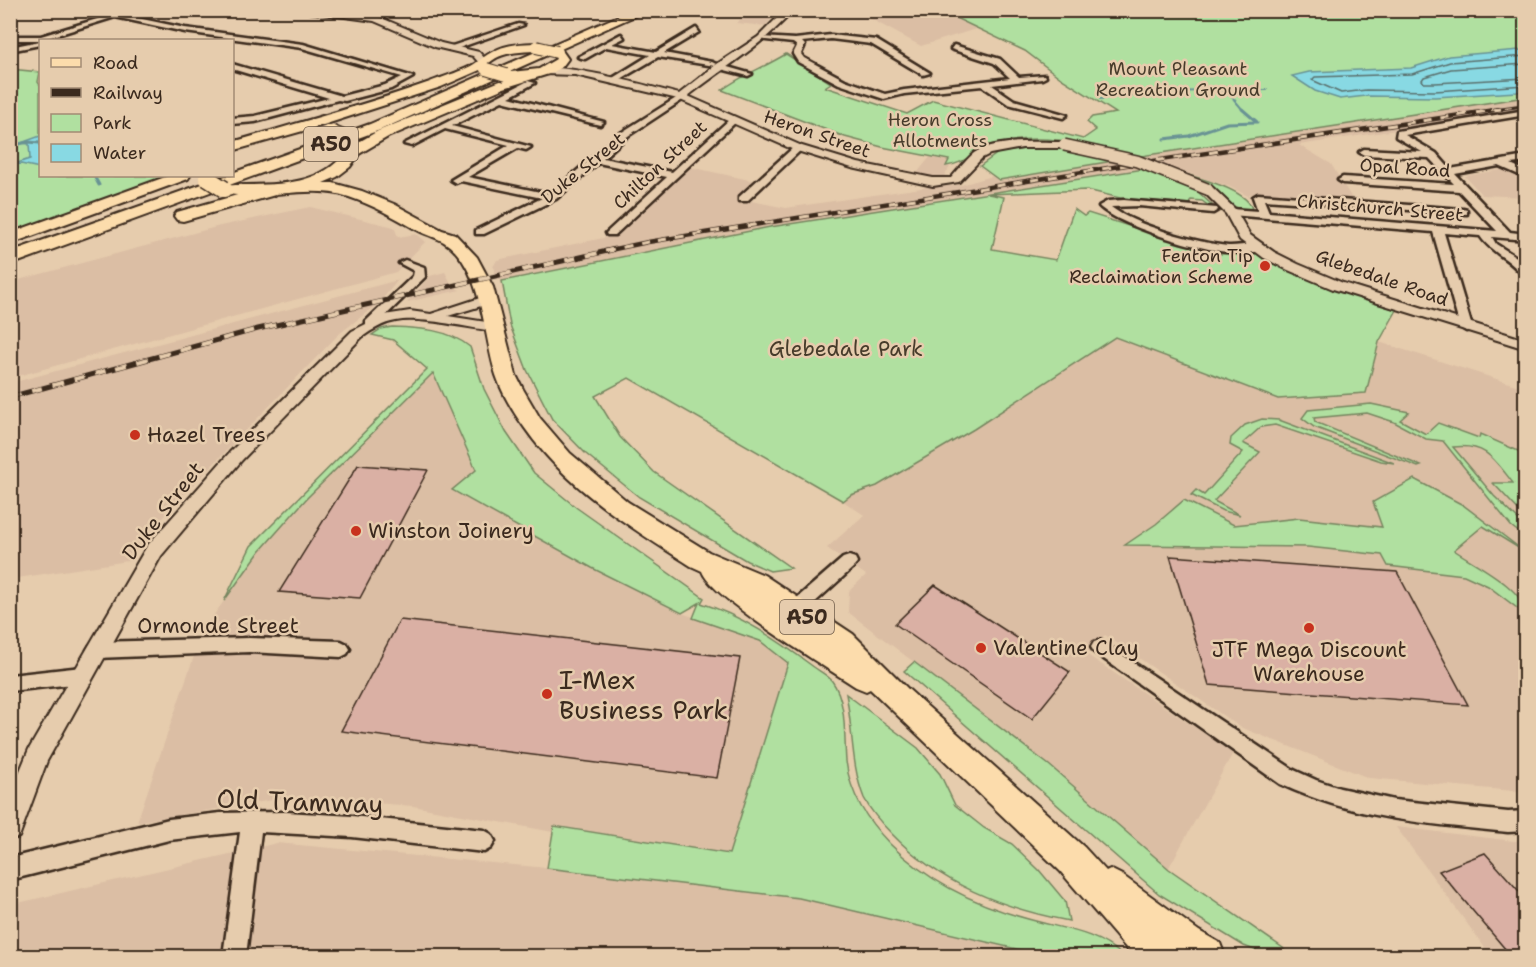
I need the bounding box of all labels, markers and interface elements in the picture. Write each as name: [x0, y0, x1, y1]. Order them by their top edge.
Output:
legend: [39, 39, 234, 177]
text: Road: [93, 51, 138, 75]
park label: Mount Pleasant Recreation Ground: [1096, 57, 1260, 102]
text: Railway: [93, 81, 163, 105]
street label: Heron Street: [760, 105, 874, 164]
park label: Heron Cross Allotments: [888, 108, 992, 153]
text: Park: [93, 111, 132, 135]
street label: Chilton Street: [608, 115, 712, 215]
road number: A50: [304, 127, 358, 161]
street label: Duke Street: [536, 127, 630, 209]
text: Water: [93, 141, 146, 165]
street label: Opal Road: [1359, 153, 1451, 183]
street label: Christchurch Street: [1296, 189, 1464, 227]
place label: Fenton Tip Reclaimation Scheme: [1069, 244, 1253, 289]
street label: Glebedale Road: [1312, 244, 1452, 312]
marker: Fenton Tip Reclaimation Scheme: [1258, 259, 1272, 273]
park label: Glebedale Park: [769, 335, 923, 363]
place label: Hazel Trees: [147, 421, 266, 449]
marker: Hazel Trees: [128, 428, 142, 442]
street label: Duke Street: [116, 456, 210, 566]
place label: Winston Joinery: [368, 517, 534, 545]
marker: Winston Joinery: [349, 524, 363, 538]
road number: A50: [780, 600, 834, 634]
street label: Ormonde Street: [137, 612, 299, 640]
marker: JTF Mega Discount Warehouse: [1302, 621, 1316, 635]
place label: Valentine Clay: [993, 634, 1139, 662]
place label: JTF Mega Discount Warehouse: [1211, 636, 1407, 688]
marker: Valentine Clay: [974, 641, 988, 655]
place label: I-Mex Business Park: [559, 662, 728, 727]
marker: I-Mex Business Park: [540, 687, 554, 701]
street label: Old Tramway: [216, 781, 384, 821]

